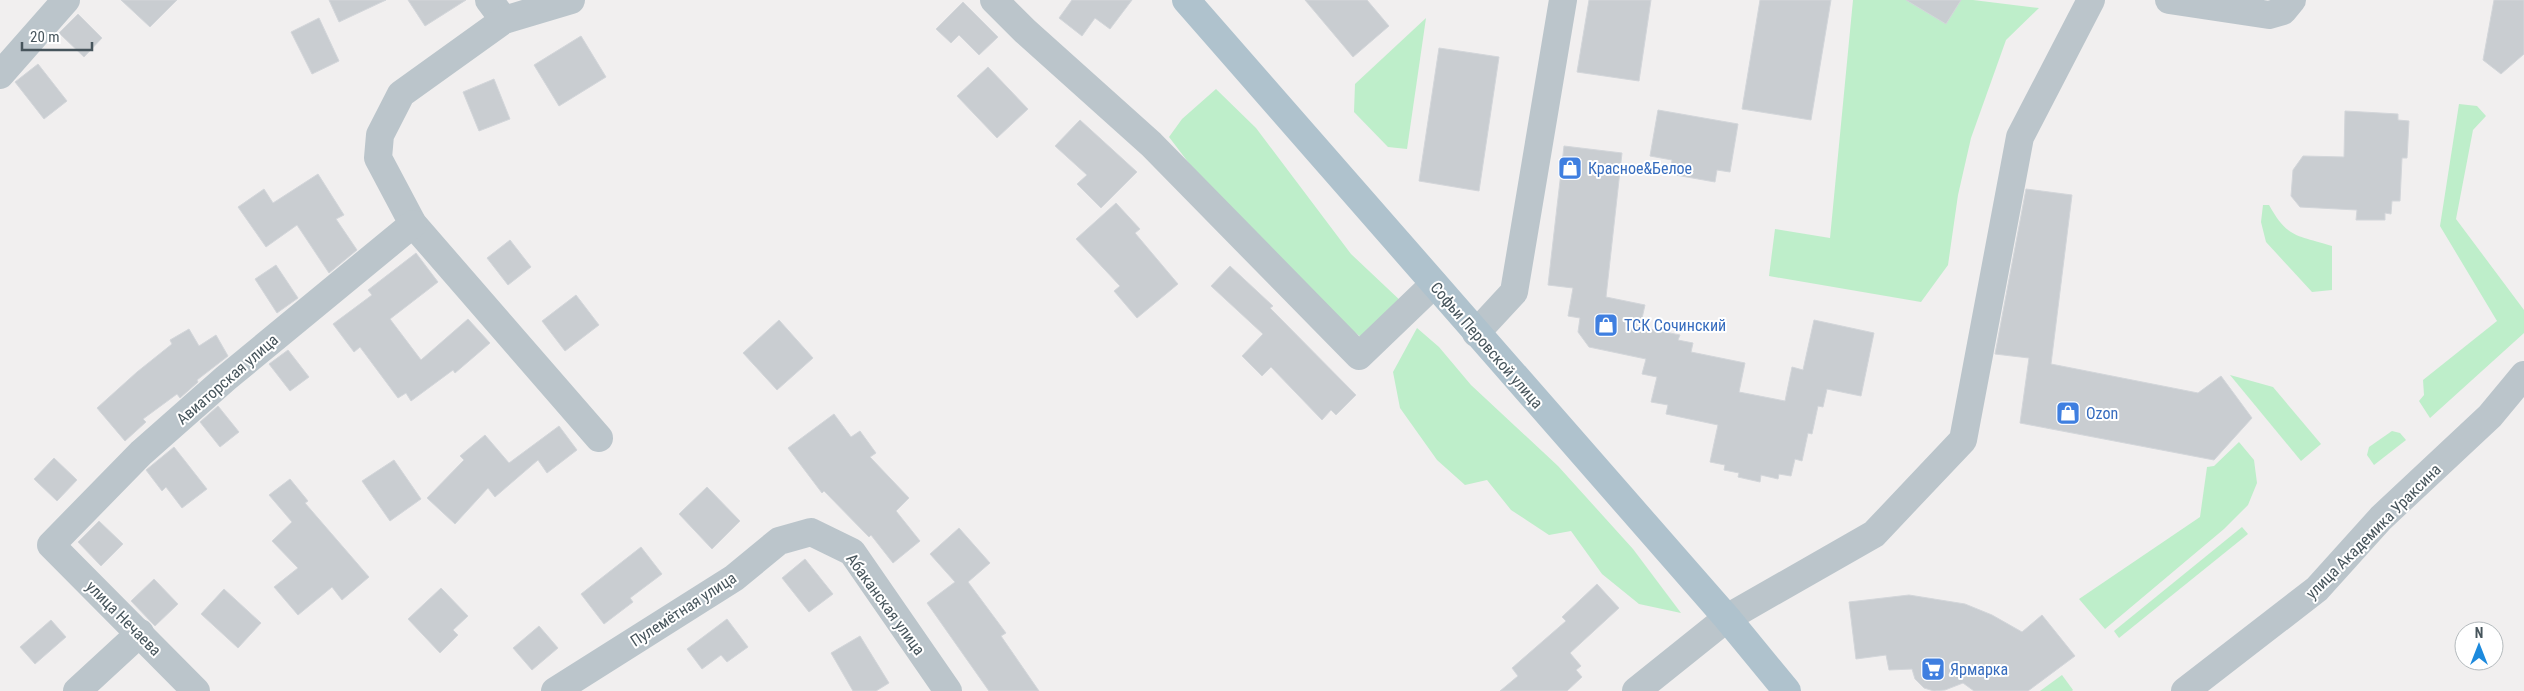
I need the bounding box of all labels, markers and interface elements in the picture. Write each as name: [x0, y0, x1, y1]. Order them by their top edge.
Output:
scale bar: [22, 20, 92, 52]
text: 20 m: [30, 28, 60, 46]
shop icon: Красное&Белое: [1557, 155, 1583, 181]
place label: Красное&Белое: [1588, 159, 1692, 178]
street label: Софьи Перовской улица: [1426, 278, 1547, 413]
shop icon: ТСК Сочинский: [1593, 312, 1619, 338]
place label: ТСК Сочинский: [1624, 316, 1726, 335]
street label: Авиаторская улица: [173, 330, 282, 429]
shop icon: Ozon: [2055, 400, 2081, 426]
place label: Ozon: [2086, 404, 2118, 423]
street label: улица Академика Ураксина: [2302, 460, 2445, 603]
street label: Абаканская улица: [842, 550, 929, 659]
street label: Пулемётная улица: [627, 568, 740, 651]
street label: улица Нечаева: [82, 577, 165, 660]
north arrow: [2454, 621, 2504, 671]
text: N: [2475, 625, 2483, 641]
supermarket icon: Ярмарка: [1920, 656, 1946, 682]
place label: Ярмарка: [1950, 660, 2008, 679]

